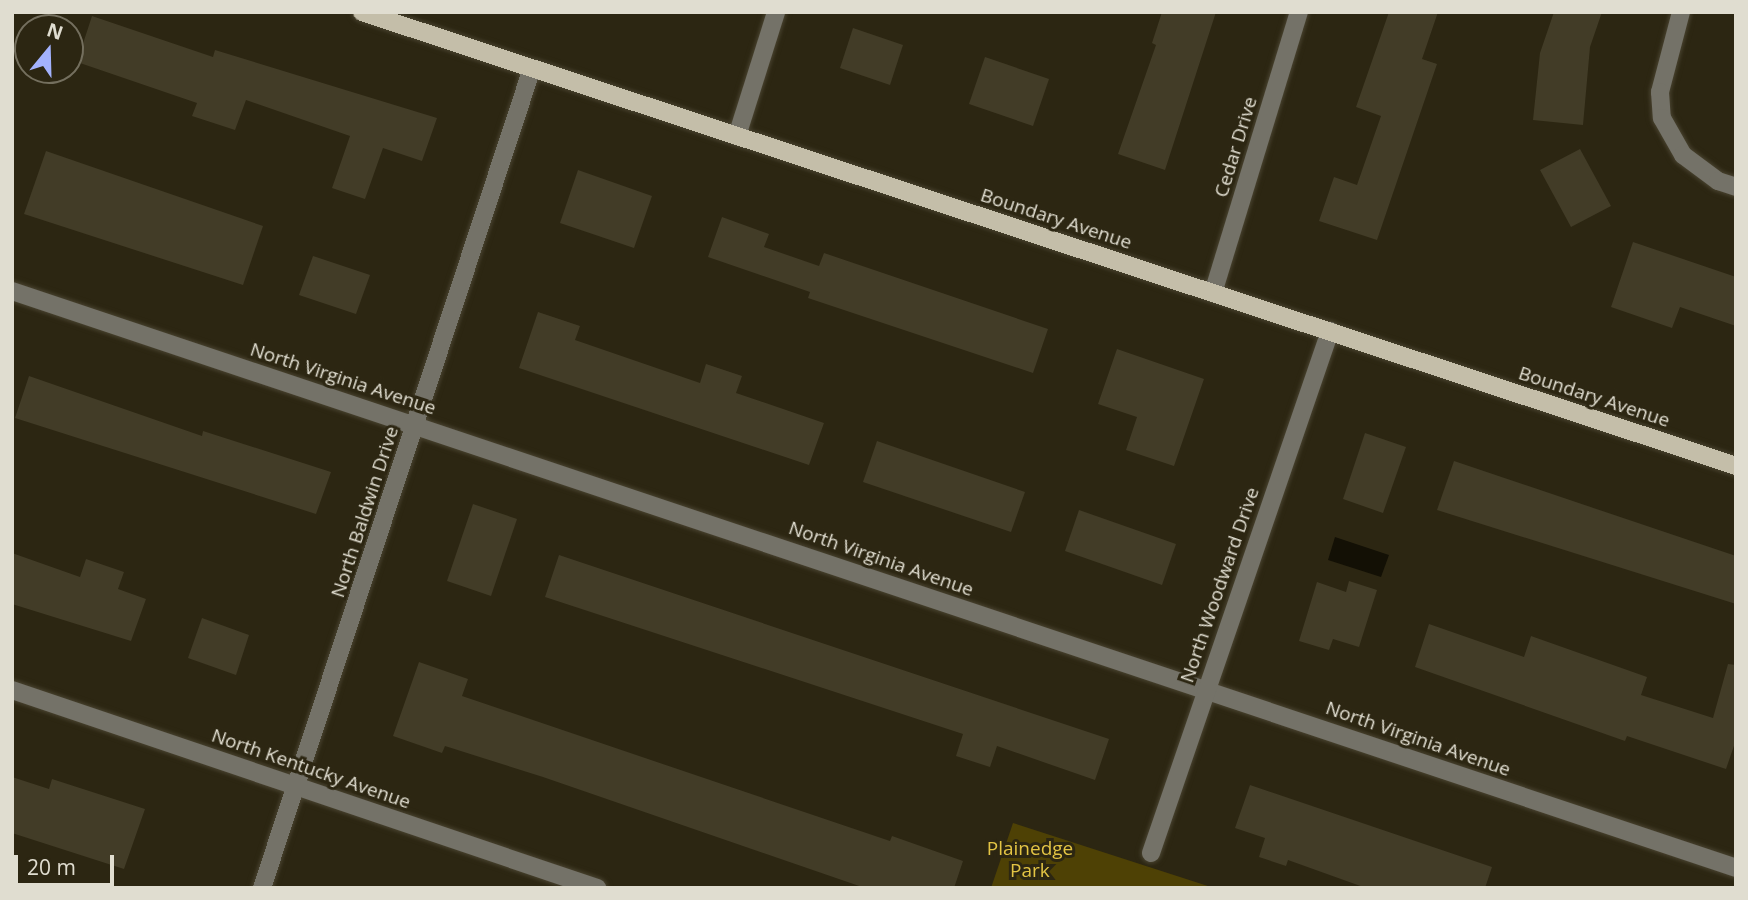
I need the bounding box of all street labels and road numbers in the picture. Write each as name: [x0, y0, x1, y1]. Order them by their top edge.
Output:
street label: Cedar Drive: [1210, 94, 1262, 200]
street label: Boundary Avenue: [978, 184, 1134, 254]
street label: North Virginia Avenue: [247, 338, 439, 420]
street label: Boundary Avenue: [1516, 362, 1672, 432]
street label: North Baldwin Drive: [327, 423, 403, 601]
street label: North Woodward Drive: [1176, 484, 1264, 686]
street label: North Virginia Avenue: [786, 517, 976, 601]
street label: North Virginia Avenue: [1323, 697, 1513, 781]
street label: North Kentucky Avenue: [209, 724, 413, 814]

